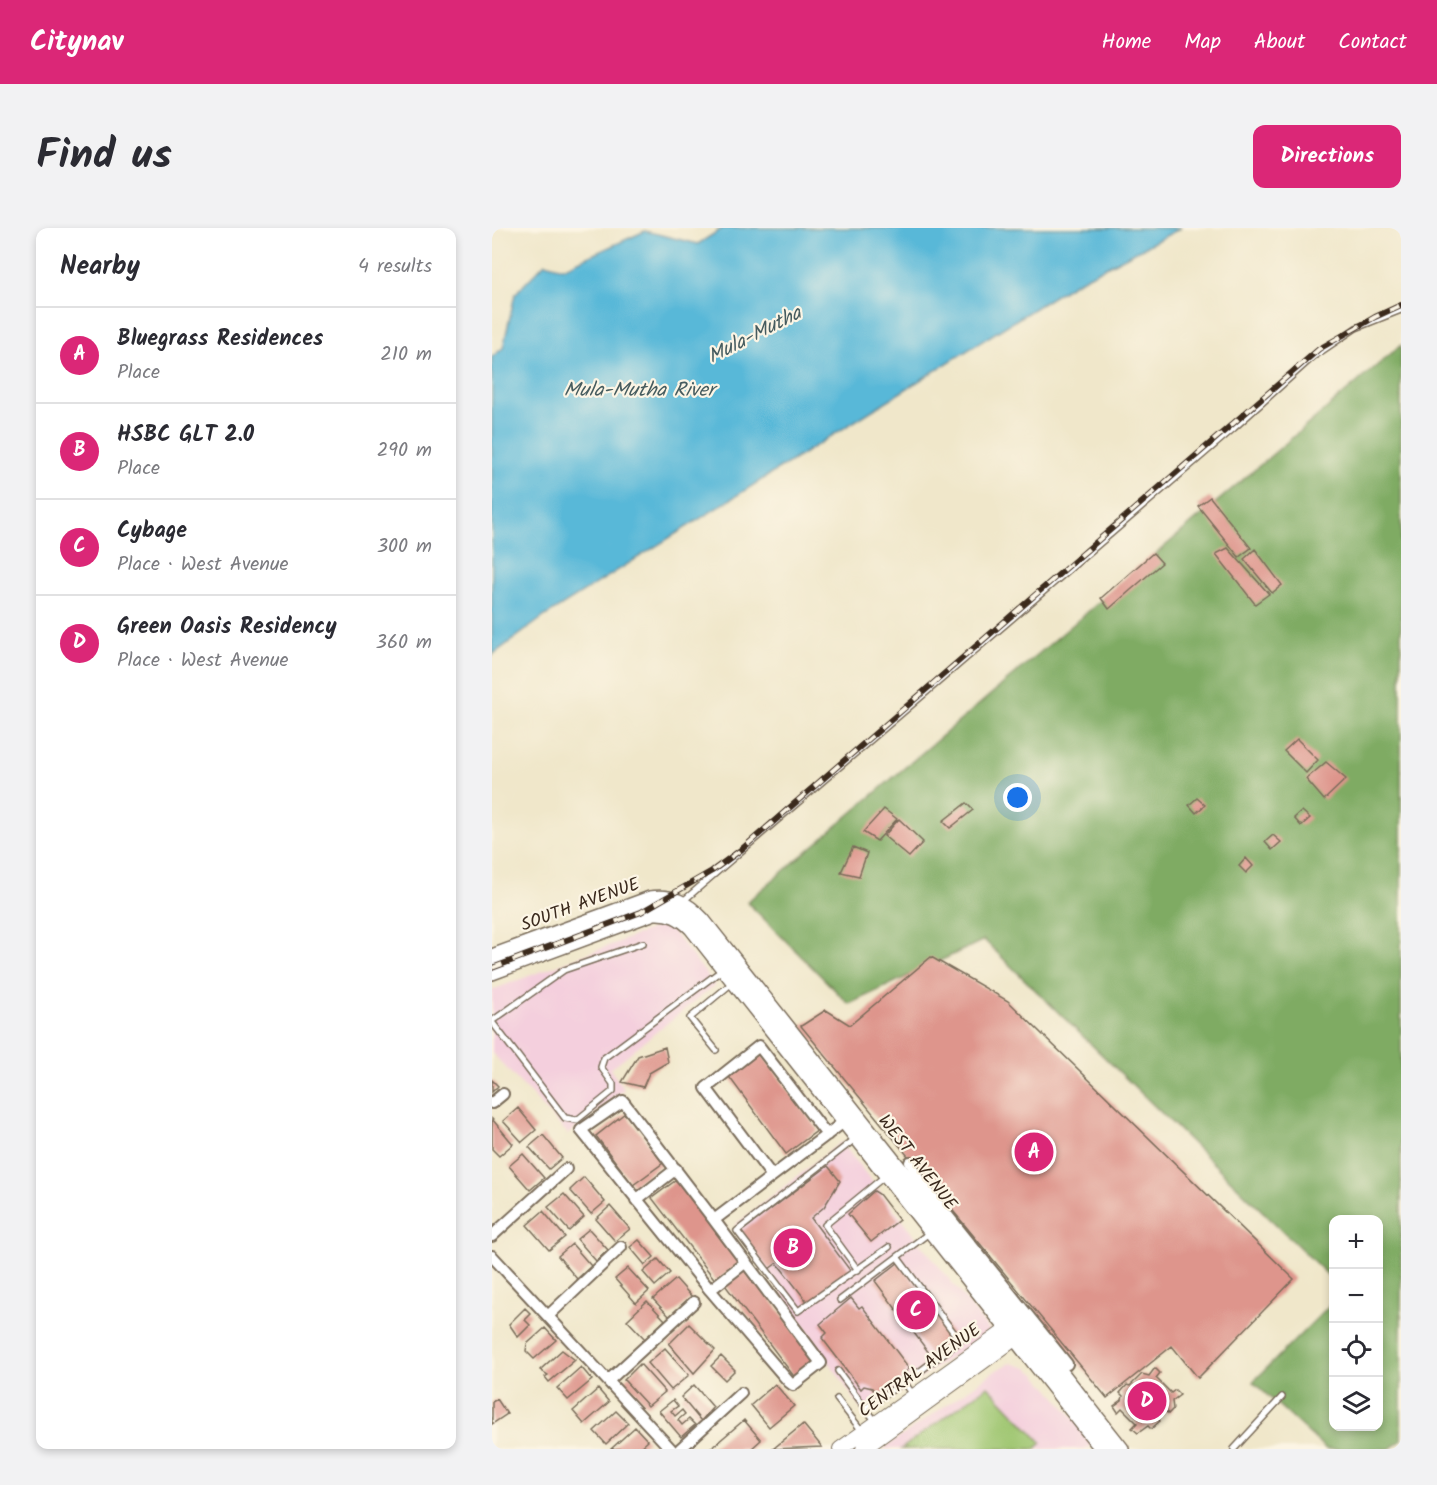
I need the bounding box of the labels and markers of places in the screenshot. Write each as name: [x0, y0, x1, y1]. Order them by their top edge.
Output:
pin: A: [1014, 1130, 1054, 1174]
pin: B: [774, 1226, 812, 1270]
pin: C: [896, 1288, 936, 1332]
pin: D: [1128, 1378, 1166, 1424]

